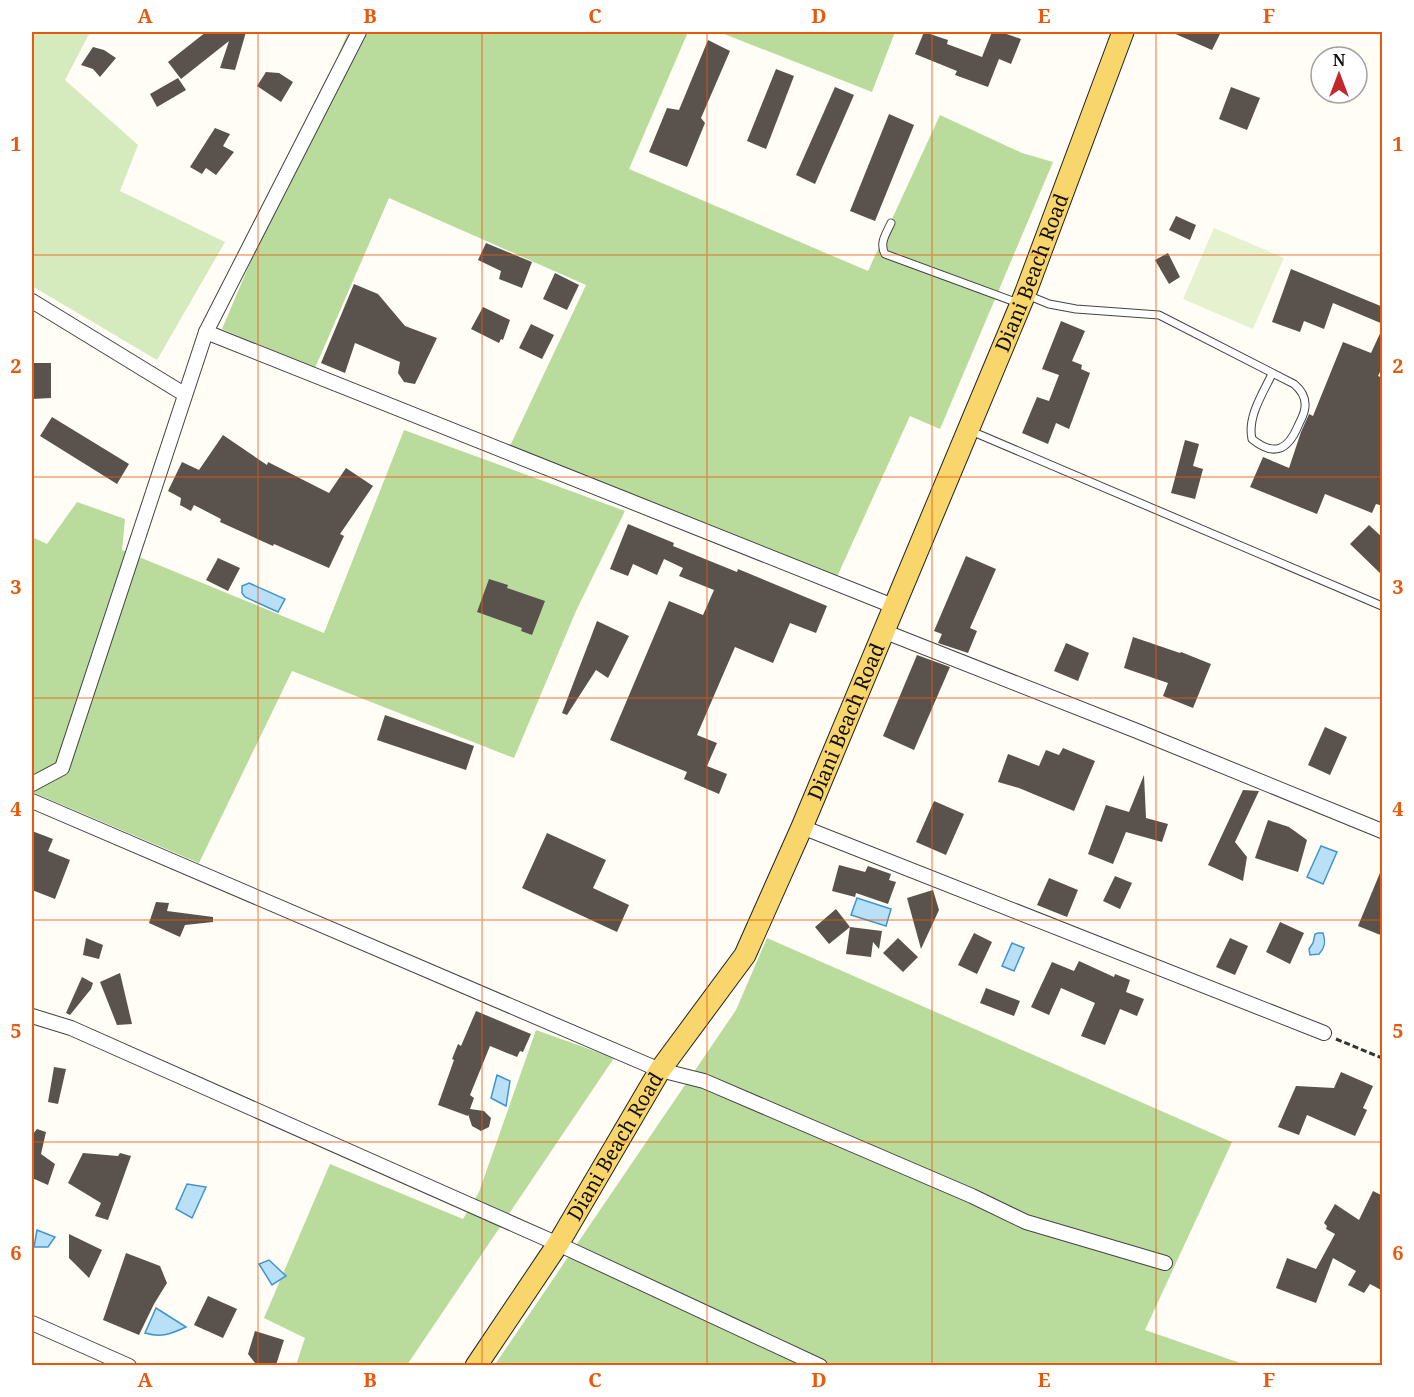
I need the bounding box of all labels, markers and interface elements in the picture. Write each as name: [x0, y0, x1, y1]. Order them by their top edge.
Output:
text: A: [137, 2, 153, 29]
text: B: [363, 2, 377, 29]
text: C: [588, 2, 602, 29]
text: D: [811, 2, 827, 29]
text: E: [1037, 2, 1051, 29]
text: F: [1263, 2, 1275, 29]
north arrow: [1309, 45, 1369, 105]
text: N: [1333, 49, 1346, 71]
text: 1: [10, 130, 22, 157]
text: 1: [1392, 130, 1404, 157]
street label: Diani Beach Road: [988, 190, 1074, 356]
text: 2: [10, 352, 22, 379]
text: 2: [1392, 352, 1404, 379]
text: 3: [10, 573, 22, 600]
text: 3: [1392, 573, 1404, 600]
street label: Diani Beach Road: [801, 639, 890, 804]
text: 4: [10, 795, 22, 822]
text: 4: [1392, 795, 1404, 822]
text: 5: [10, 1017, 22, 1044]
text: 5: [1392, 1017, 1404, 1044]
street label: Diani Beach Road: [561, 1067, 669, 1225]
text: 6: [10, 1239, 22, 1266]
text: 6: [1392, 1239, 1404, 1266]
text: A: [137, 1366, 153, 1393]
text: B: [363, 1366, 377, 1393]
text: C: [588, 1366, 602, 1393]
text: D: [811, 1366, 827, 1393]
text: E: [1037, 1366, 1051, 1393]
text: F: [1263, 1366, 1275, 1393]

